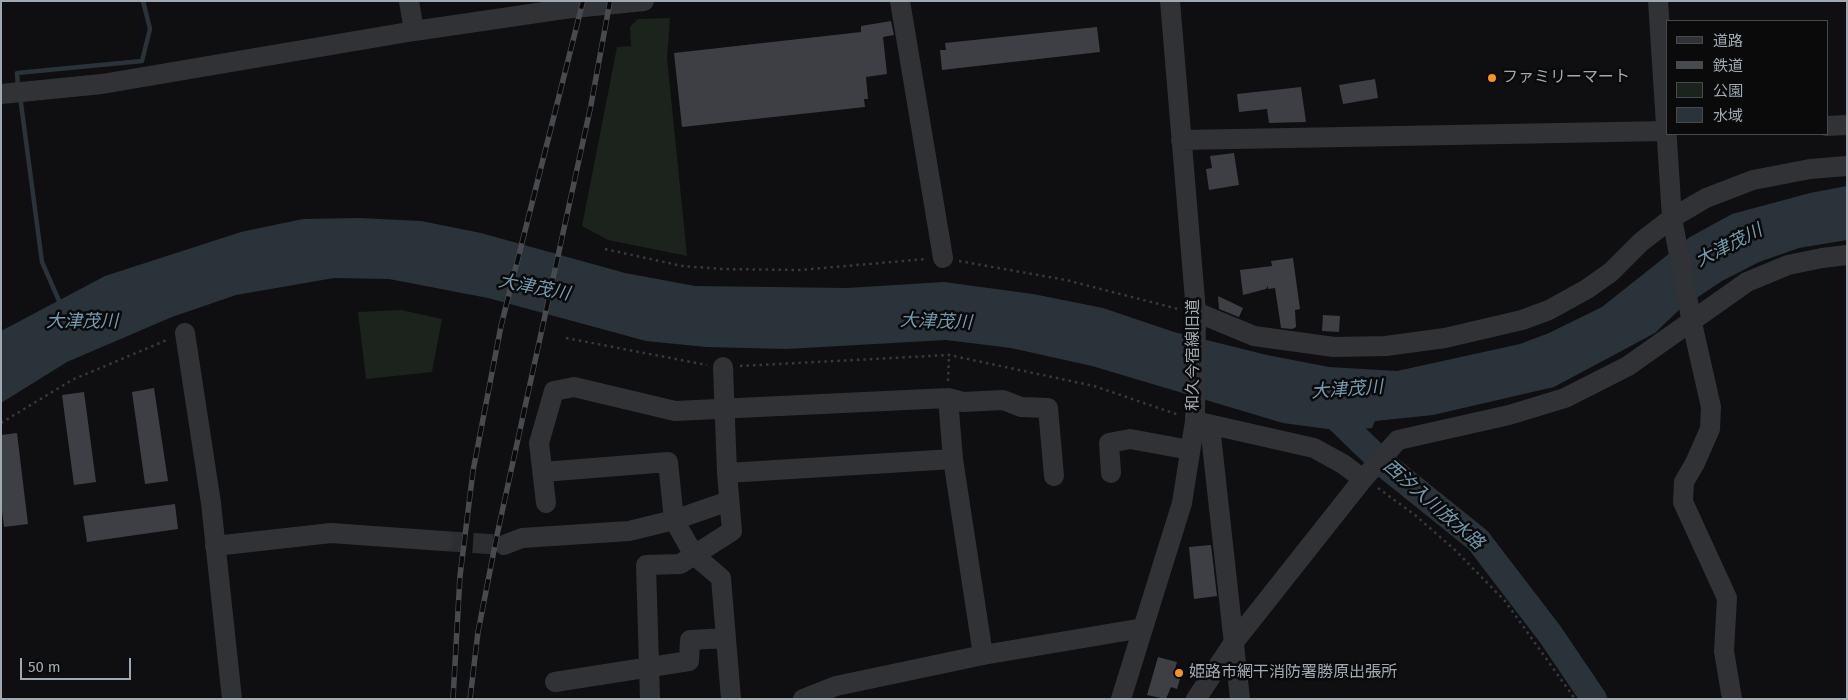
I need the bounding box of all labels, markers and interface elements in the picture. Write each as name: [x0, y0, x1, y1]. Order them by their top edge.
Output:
legend: [1666, 20, 1828, 135]
text: 道路: [1713, 32, 1743, 50]
text: 鉄道: [1713, 57, 1743, 75]
place label: ファミリーマート: [1502, 68, 1630, 88]
marker: ファミリーマート: [1486, 72, 1498, 84]
text: 公園: [1713, 82, 1743, 100]
text: 水域: [1713, 107, 1743, 125]
water label: 大津茂川: [1692, 220, 1766, 272]
water label: 大津茂川: [497, 271, 571, 305]
street label: 和久今宿線旧道: [1184, 299, 1204, 411]
water label: 大津茂川: [900, 310, 972, 334]
water label: 大津茂川: [46, 311, 118, 333]
water label: 大津茂川: [1310, 377, 1384, 403]
water label: 西汐入川放水路: [1378, 456, 1488, 554]
scale bar: [22, 648, 134, 680]
text: 50 m: [28, 658, 61, 676]
place label: 姫路市網干消防署勝原出張所: [1189, 663, 1397, 683]
marker: 姫路市網干消防署勝原出張所: [1173, 667, 1185, 679]

